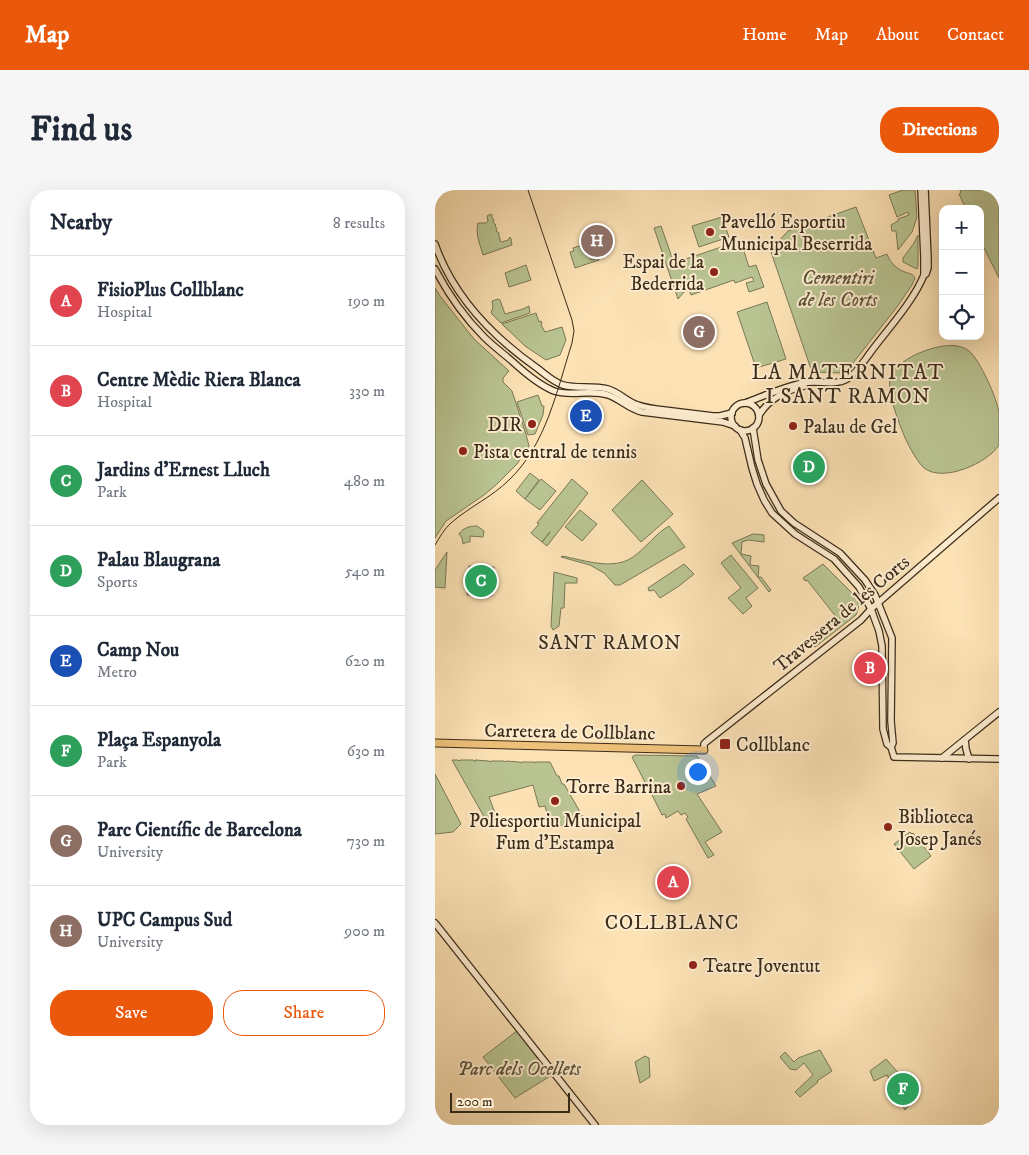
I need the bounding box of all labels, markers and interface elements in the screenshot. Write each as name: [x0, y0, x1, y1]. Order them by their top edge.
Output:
text: Map: [25, 20, 69, 50]
text: Home: [742, 24, 787, 46]
text: Map: [815, 24, 848, 46]
text: About: [876, 24, 919, 46]
text: Contact: [947, 24, 1004, 46]
button: Directions: [880, 107, 999, 153]
text: Find us: [30, 108, 132, 152]
map controls: [939, 205, 984, 340]
button: +: [939, 205, 984, 250]
text: Nearby: [50, 210, 112, 236]
place label: Pavelló Esportiu Municipal Beserrida: [720, 211, 872, 256]
text: 8 results: [333, 213, 385, 233]
pin: H: [581, 222, 613, 260]
marker: Pavelló Esportiu Municipal Beserrida: [704, 226, 716, 238]
button: −: [939, 250, 984, 295]
place label: Espai de la Bederrida: [622, 251, 704, 296]
marker: Espai de la Bederrida: [708, 266, 720, 278]
park label: Cementiri de les Corts: [798, 267, 878, 312]
text: FisioPlus Collblanc: [97, 279, 244, 302]
text: A: [61, 291, 71, 311]
text: 190 m: [347, 291, 385, 311]
button: locate: [939, 295, 984, 340]
text: Hospital: [97, 302, 152, 322]
pin: G: [683, 313, 715, 351]
district label: LA MATERNITAT I SANT RAMON: [751, 360, 945, 410]
text: Centre Mèdic Riera Blanca: [97, 369, 300, 392]
text: B: [61, 381, 71, 401]
text: 330 m: [349, 381, 385, 401]
text: Hospital: [97, 392, 152, 412]
pin: E: [570, 397, 602, 435]
place label: DIR: [488, 414, 522, 437]
place label: Palau de Gel: [803, 416, 898, 439]
marker: DIR: [526, 418, 538, 430]
marker: Palau de Gel: [787, 420, 799, 432]
place label: Pista central de tennis: [473, 441, 637, 464]
marker: Pista central de tennis: [457, 445, 469, 457]
pin: D: [793, 448, 825, 486]
text: Jardins d'Ernest Lluch: [97, 459, 270, 482]
text: C: [61, 471, 71, 491]
text: 480 m: [344, 471, 385, 491]
text: Park: [97, 482, 127, 502]
text: Palau Blaugrana: [97, 549, 220, 572]
street label: Travessera de les Corts: [769, 551, 915, 678]
text: D: [60, 561, 72, 581]
text: 540 m: [345, 561, 385, 581]
pin: C: [465, 562, 497, 600]
text: Sports: [97, 572, 138, 592]
district label: SANT RAMON: [538, 631, 682, 656]
text: Camp Nou: [97, 639, 179, 662]
pin: B: [854, 649, 886, 687]
text: E: [60, 651, 72, 671]
text: 620 m: [345, 651, 385, 671]
text: Metro: [97, 662, 137, 682]
street label: Carretera de Collblanc: [484, 720, 656, 745]
text: Plaça Espanyola: [97, 729, 221, 752]
place label: Collblanc: [736, 734, 810, 757]
marker: Collblanc: [718, 737, 732, 751]
text: F: [61, 741, 71, 761]
text: 630 m: [347, 741, 385, 761]
text: Park: [97, 752, 127, 772]
your location: [685, 759, 711, 785]
place label: Torre Barrina: [566, 776, 671, 799]
marker: Torre Barrina: [675, 780, 687, 792]
marker: Poliesportiu Municipal Fum d'Estampa: [549, 795, 561, 807]
place label: Biblioteca Josep Janés: [896, 806, 982, 851]
place label: Poliesportiu Municipal Fum d'Estampa: [469, 810, 641, 855]
text: Parc Científic de Barcelona: [97, 819, 302, 842]
marker: Biblioteca Josep Janés: [882, 821, 894, 833]
text: G: [60, 831, 72, 851]
text: 730 m: [347, 831, 385, 851]
text: University: [97, 842, 163, 862]
pin: A: [657, 863, 689, 901]
text: UPC Campus Sud: [97, 909, 232, 932]
district label: COLLBLANC: [605, 911, 739, 936]
text: H: [59, 921, 73, 941]
text: 900 m: [344, 921, 385, 941]
text: University: [97, 932, 163, 952]
place label: Teatre Joventut: [703, 955, 820, 978]
marker: Teatre Joventut: [687, 959, 699, 971]
button: Save: [50, 990, 213, 1036]
button: Share: [223, 990, 385, 1036]
park label: Parc dels Ocellets: [457, 1058, 582, 1081]
pin: F: [887, 1070, 919, 1108]
scale bar: [450, 1090, 570, 1113]
text: 200 m: [457, 1093, 492, 1111]

